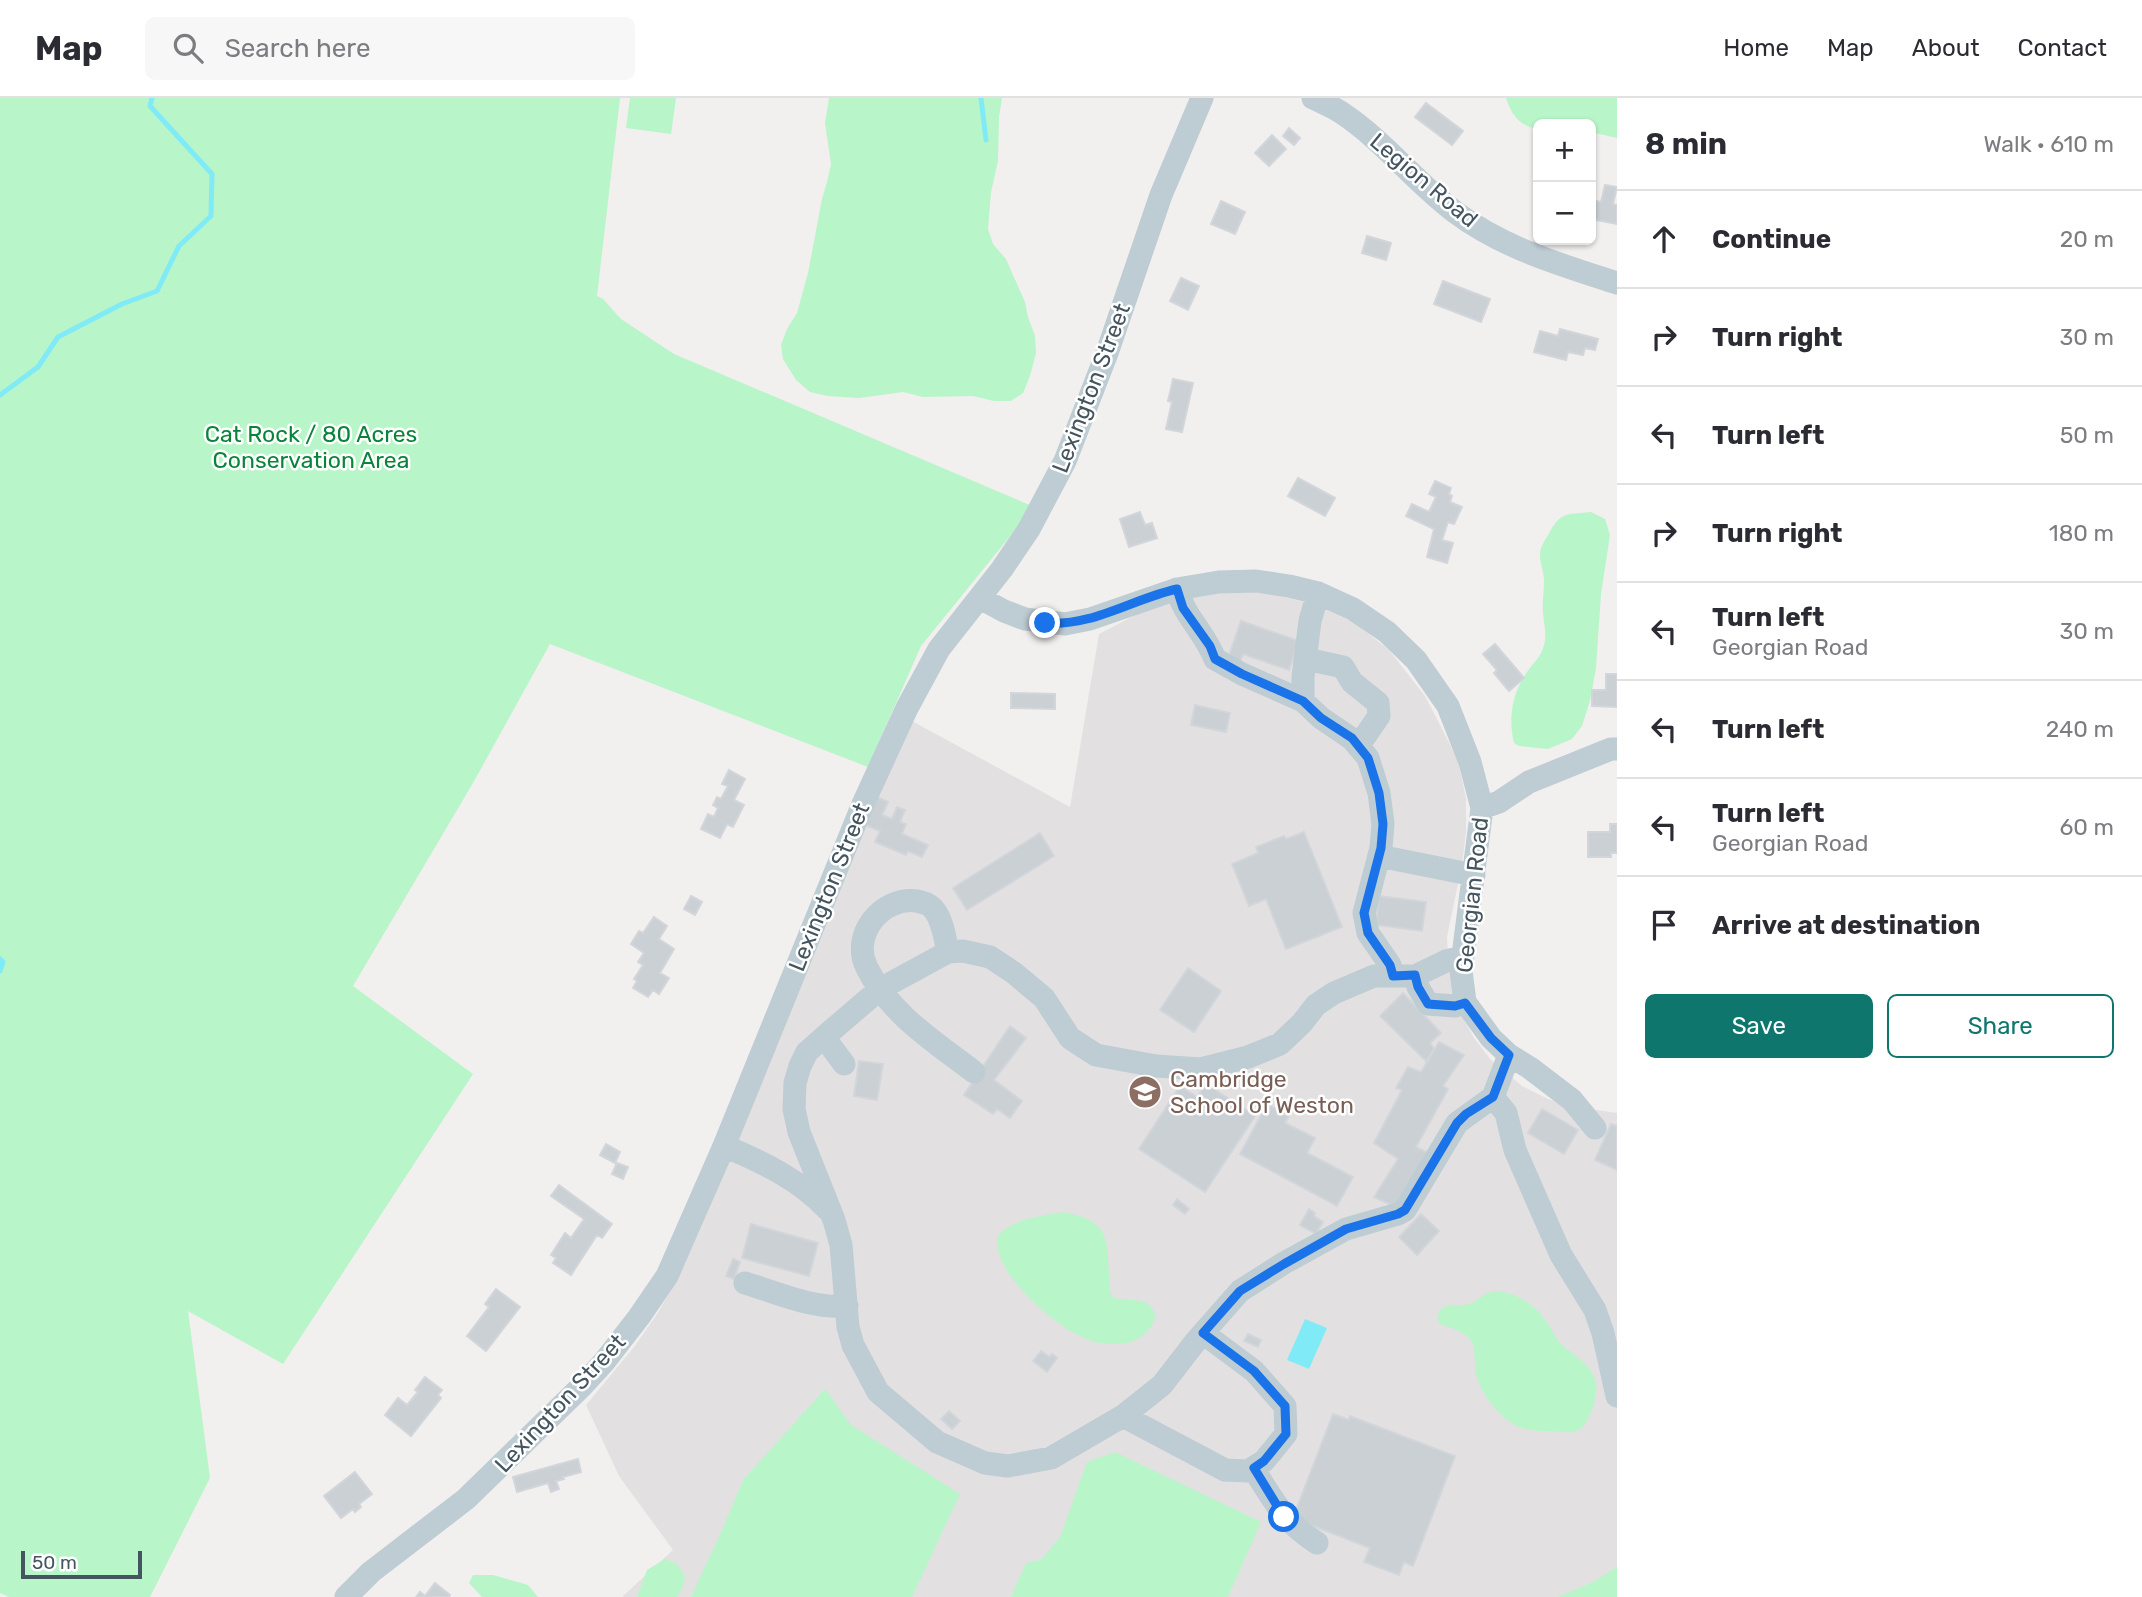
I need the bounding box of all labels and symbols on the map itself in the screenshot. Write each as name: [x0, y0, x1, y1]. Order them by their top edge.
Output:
street label: Legion Road: [1364, 127, 1484, 233]
street label: Lexington Street: [1046, 299, 1136, 477]
park label: Cat Rock / 80 Acres Conservation Area: [205, 420, 417, 474]
route end: [1029, 607, 1060, 638]
street label: Lexington Street: [782, 799, 876, 975]
street label: Georgian Road: [1450, 816, 1494, 974]
place label: Cambridge School of Weston: [1170, 1065, 1354, 1119]
school or university icon: Cambridge School of Weston: [1126, 1073, 1164, 1111]
street label: Lexington Street: [489, 1328, 631, 1478]
route start: [1268, 1501, 1299, 1532]
scale bar: [21, 1548, 142, 1580]

